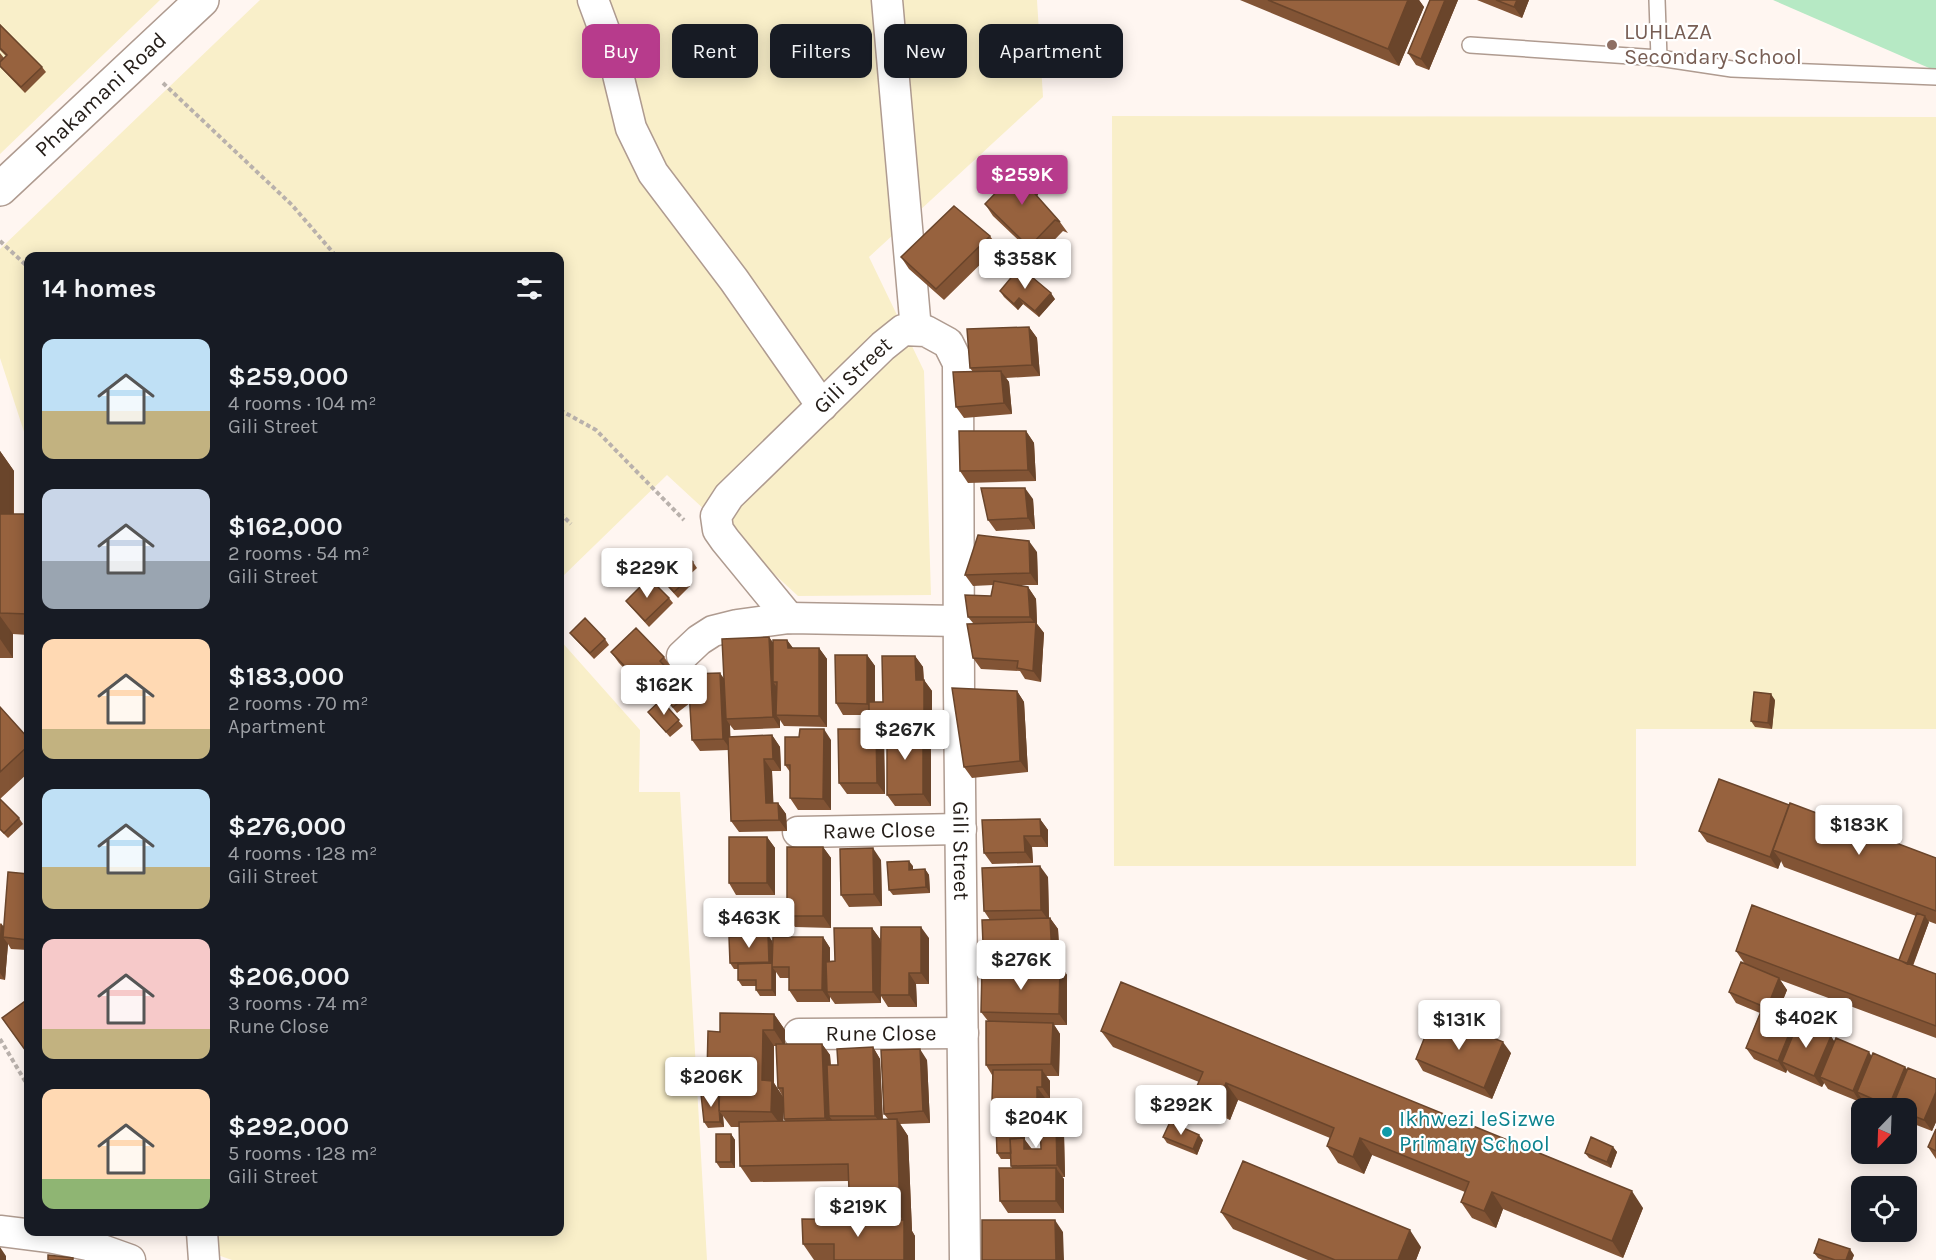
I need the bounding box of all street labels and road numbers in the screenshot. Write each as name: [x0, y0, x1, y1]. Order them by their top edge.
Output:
street label: Phakamani Road: [30, 27, 172, 162]
street label: Gili Street: [808, 331, 897, 419]
street label: Gili Street: [947, 801, 974, 901]
street label: Rawe Close: [822, 816, 936, 845]
street label: Rune Close: [825, 1020, 937, 1047]

